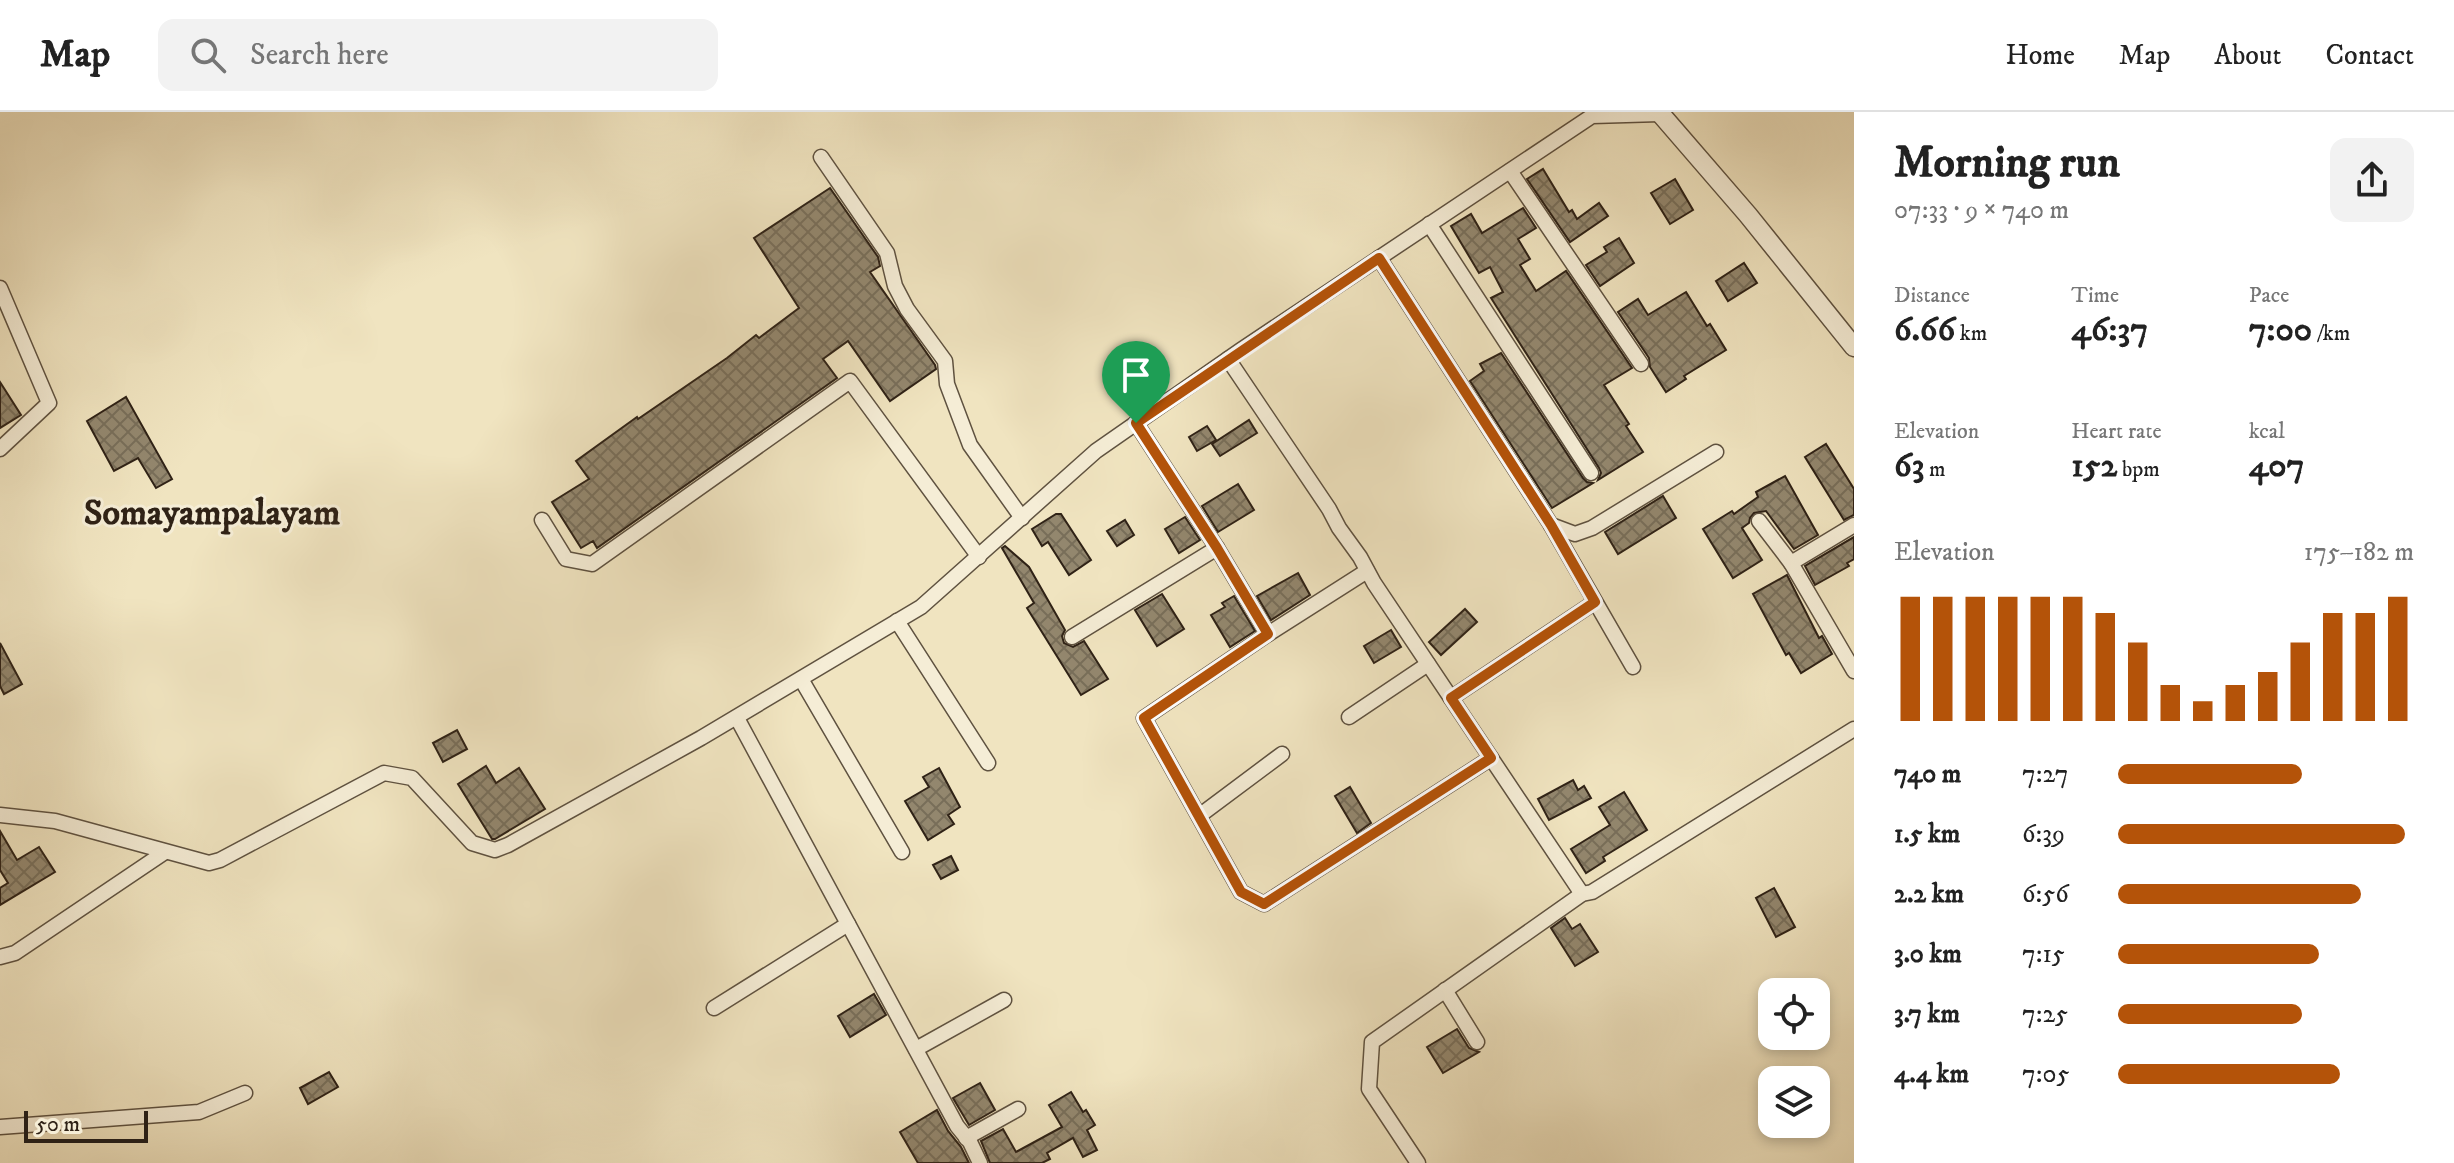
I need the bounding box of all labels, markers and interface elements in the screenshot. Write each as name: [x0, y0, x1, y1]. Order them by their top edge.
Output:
search box: [158, 19, 718, 91]
text: Map: [40, 31, 110, 79]
icon: search: [186, 33, 230, 77]
text: Search here: [250, 37, 389, 74]
text: Home: [2006, 38, 2075, 73]
text: Map: [2119, 38, 2170, 73]
text: About: [2214, 38, 2281, 73]
text: Contact: [2325, 38, 2414, 73]
text: Morning run: [1894, 136, 2120, 191]
button: share: [2330, 138, 2414, 222]
text: 07:33 · 9 × 740 m: [1894, 194, 2069, 227]
text: Distance: [1894, 282, 1970, 309]
text: Time: [2071, 282, 2119, 309]
text: Pace: [2249, 282, 2289, 309]
text: 6.66: [1894, 309, 1955, 351]
text: 46:37: [2071, 309, 2148, 351]
text: 7:00: [2249, 309, 2312, 351]
text: km: [1955, 320, 1987, 347]
text: /km: [2312, 320, 2350, 347]
pin: [1102, 341, 1170, 423]
icon: arrive: [1114, 353, 1158, 397]
text: Elevation: [1894, 418, 1979, 445]
text: Heart rate: [2071, 418, 2162, 445]
text: kcal: [2249, 418, 2285, 445]
text: 63: [1894, 445, 1924, 487]
text: 152: [2071, 445, 2117, 487]
text: 407: [2249, 445, 2304, 487]
text: m: [1924, 456, 1946, 483]
text: bpm: [2117, 456, 2160, 483]
district label: Somayampalayam: [84, 491, 340, 536]
text: Elevation: [1894, 536, 1995, 569]
text: 175–182 m: [2304, 536, 2414, 569]
text: 740 m: [1894, 758, 1961, 791]
text: 7:27: [2022, 758, 2068, 791]
text: 1.5 km: [1894, 818, 1960, 851]
text: 6:39: [2022, 818, 2065, 851]
text: 2.2 km: [1894, 878, 1964, 911]
text: 6:56: [2022, 878, 2069, 911]
text: 3.0 km: [1894, 938, 1962, 971]
text: 7:15: [2022, 938, 2065, 971]
map controls: [1758, 978, 1830, 1138]
button: locate: [1758, 978, 1830, 1050]
text: 3.7 km: [1894, 998, 1960, 1031]
text: 7:25: [2022, 998, 2068, 1031]
text: 4.4 km: [1894, 1058, 1969, 1091]
text: 7:05: [2022, 1058, 2069, 1091]
button: layers: [1758, 1066, 1830, 1138]
scale bar: [24, 1107, 148, 1143]
text: 50 m: [36, 1111, 80, 1138]

